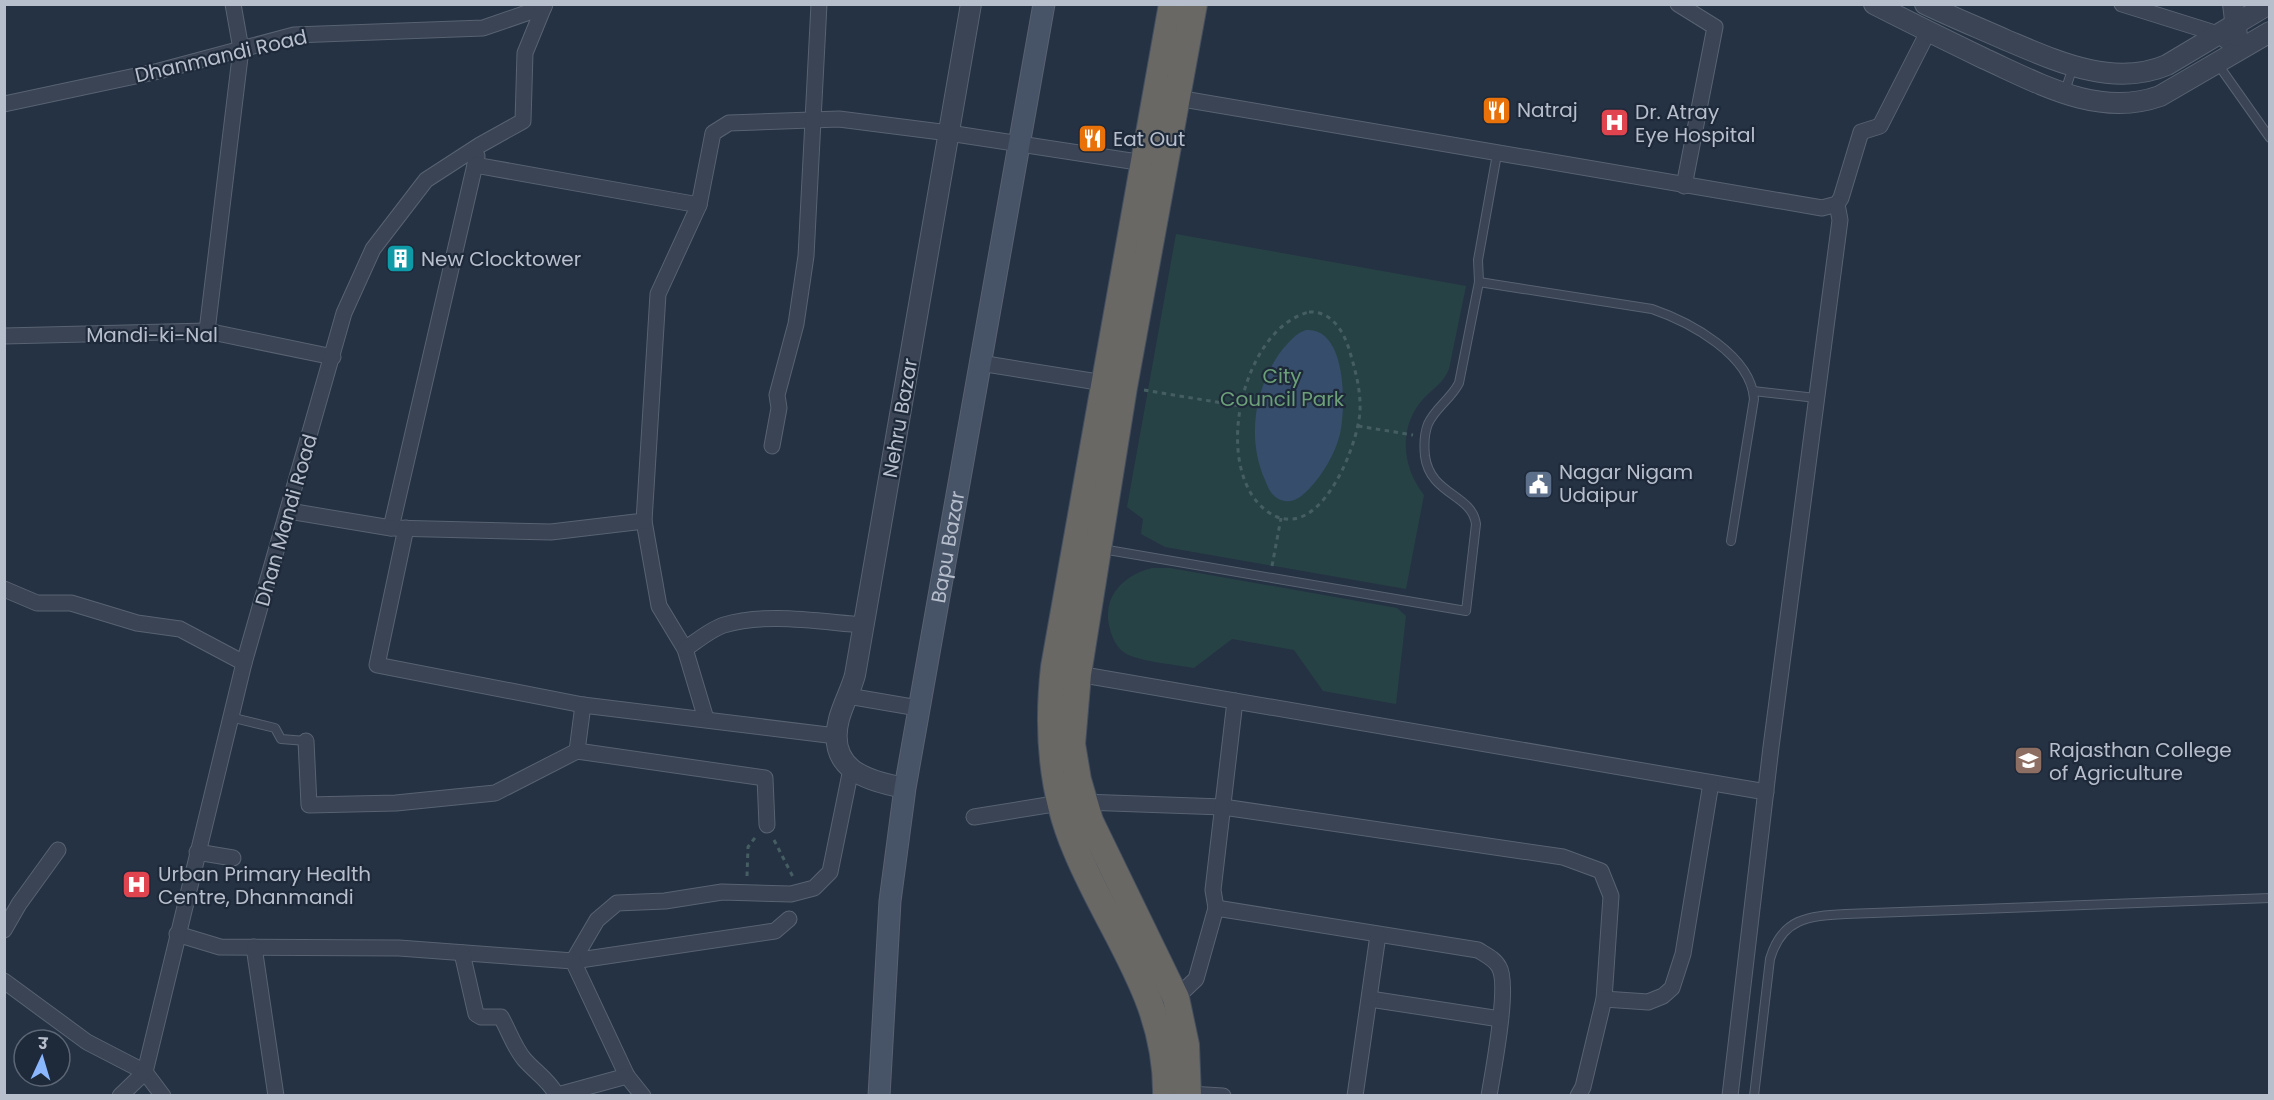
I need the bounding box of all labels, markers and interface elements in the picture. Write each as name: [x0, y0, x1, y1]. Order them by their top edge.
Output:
street label: Dhanmandi Road: [132, 23, 310, 89]
restaurant icon: Natraj: [1480, 94, 1512, 126]
place label: Natraj: [1517, 96, 1578, 124]
place label: Dr. Atray Eye Hospital: [1635, 98, 1756, 149]
hospital icon: Dr. Atray Eye Hospital: [1598, 107, 1630, 139]
restaurant icon: Eat Out: [1076, 123, 1108, 155]
place label: Eat Out: [1113, 125, 1185, 153]
building icon: New Clocktower: [384, 243, 416, 275]
place label: New Clocktower: [421, 245, 581, 273]
street label: Mandi-ki-Nal: [86, 321, 218, 349]
street label: Nehru Bazar: [876, 356, 924, 480]
park label: City Council Park: [1220, 362, 1345, 413]
street label: Dhan Mandi Road: [248, 431, 324, 609]
place label: Nagar Nigam Udaipur: [1559, 458, 1693, 509]
public building icon: Nagar Nigam Udaipur: [1522, 468, 1554, 500]
street label: Bapu Bazar: [924, 489, 971, 605]
place label: Rajasthan College of Agriculture: [2049, 736, 2232, 787]
school or university icon: Rajasthan College of Agriculture: [2012, 745, 2044, 777]
place label: Urban Primary Health Centre, Dhanmandi: [158, 860, 371, 911]
hospital icon: Urban Primary Health Centre, Dhanmandi: [121, 869, 153, 901]
north arrow: [12, 1028, 72, 1088]
text: उ: [37, 1032, 49, 1055]

